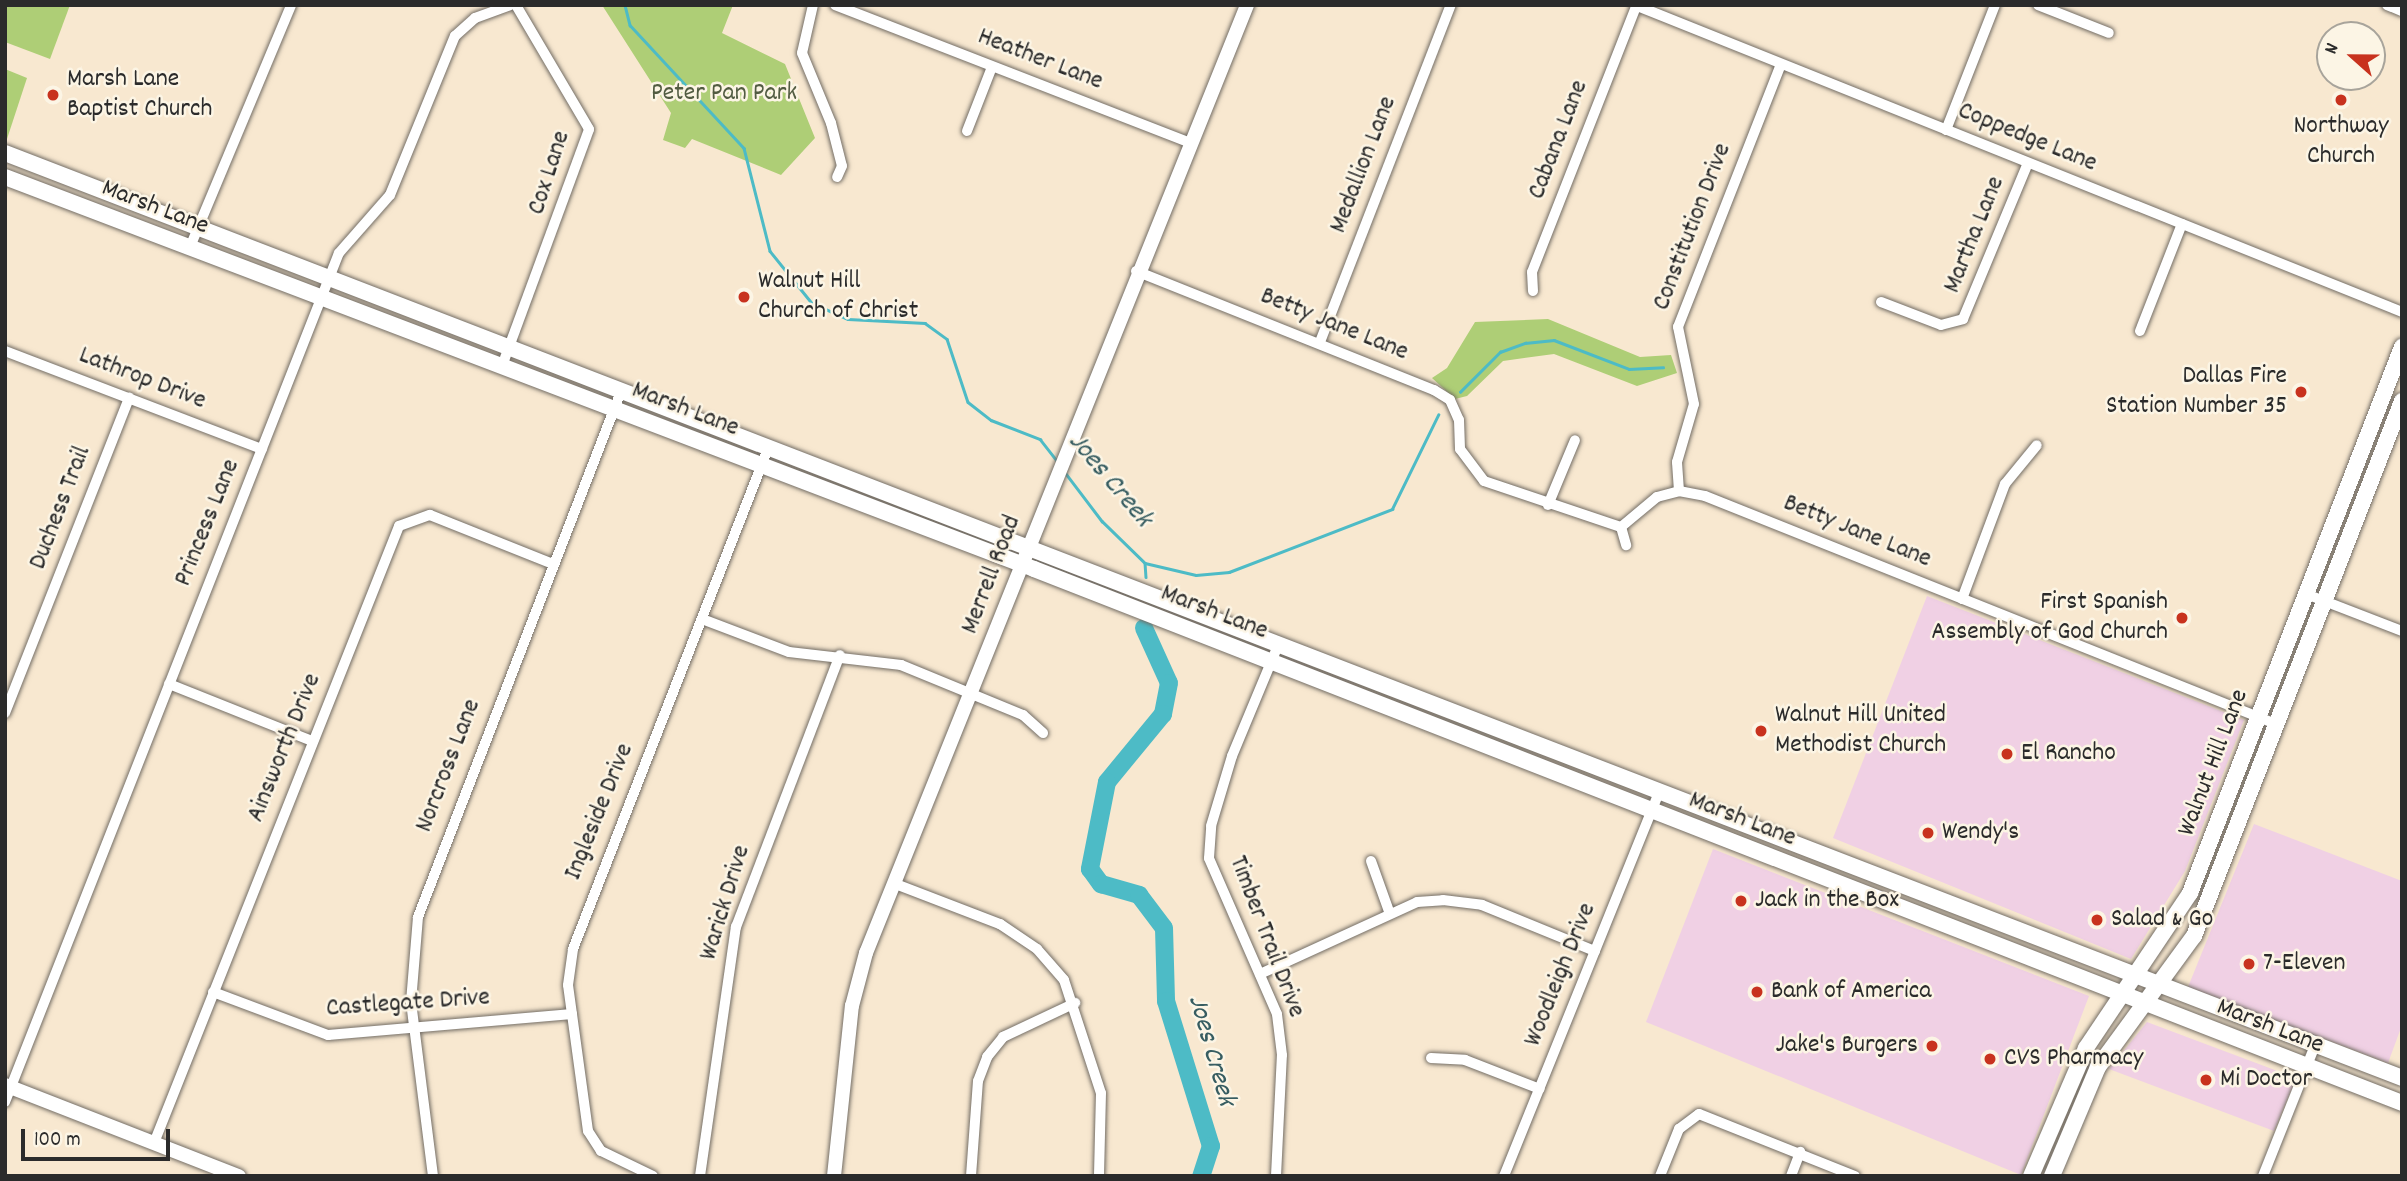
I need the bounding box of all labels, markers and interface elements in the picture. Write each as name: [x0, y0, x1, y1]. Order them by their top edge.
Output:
north arrow: [2316, 21, 2386, 91]
street label: Heather Lane: [973, 22, 1107, 98]
text: N: [2319, 40, 2347, 58]
place label: Marsh Lane Baptist Church: [67, 64, 212, 126]
street label: Cabana Lane: [1522, 76, 1596, 204]
park label: Peter Pan Park: [651, 78, 797, 110]
marker: Marsh Lane Baptist Church: [45, 87, 61, 103]
street label: Medallion Lane: [1324, 92, 1404, 238]
marker: Northway Church: [2333, 92, 2349, 108]
street label: Coppedge Lane: [1953, 96, 2101, 180]
place label: Northway Church: [2293, 111, 2389, 172]
street label: Cox Lane: [522, 127, 578, 219]
street label: Constitution Drive: [1647, 139, 1739, 315]
street label: Martha Lane: [1937, 172, 2013, 298]
street label: Marsh Lane: [97, 173, 213, 243]
place label: Walnut Hill Church of Christ: [758, 266, 918, 328]
street label: Betty Jane Lane: [1255, 281, 1413, 369]
marker: Walnut Hill Church of Christ: [736, 289, 752, 305]
street label: Lathrop Drive: [74, 340, 210, 418]
place label: Dallas Fire Station Number 35: [2106, 361, 2287, 422]
street label: Marsh Lane: [627, 375, 743, 445]
marker: Dallas Fire Station Number 35: [2293, 384, 2309, 400]
water label: Joes Creek: [1060, 427, 1158, 535]
street label: Duchess Trail: [23, 442, 99, 574]
street label: Princess Lane: [168, 455, 248, 591]
street label: Betty Jane Lane: [1778, 488, 1936, 576]
street label: Merrell Road: [955, 511, 1029, 639]
street label: Marsh Lane: [1156, 578, 1272, 648]
place label: First Spanish Assembly of God Church: [1931, 587, 2168, 648]
marker: First Spanish Assembly of God Church: [2174, 610, 2190, 626]
street label: Ainsworth Drive: [241, 669, 329, 827]
street label: Walnut Hill Lane: [2172, 685, 2256, 841]
street label: Norcross Lane: [409, 695, 489, 837]
place label: Walnut Hill United Methodist Church: [1775, 700, 1946, 762]
marker: Walnut Hill United Methodist Church: [1753, 723, 1769, 739]
place label: El Rancho: [2021, 738, 2116, 770]
street label: Ingleside Drive: [558, 739, 642, 885]
marker: El Rancho: [1999, 746, 2015, 762]
street label: Marsh Lane: [1684, 785, 1800, 855]
place label: Wendy's: [1942, 817, 2019, 849]
marker: Wendy's: [1920, 825, 1936, 841]
street label: Warick Drive: [694, 842, 758, 964]
street label: Timber Trail Drive: [1221, 852, 1311, 1022]
place label: Jack in the Box: [1755, 885, 1899, 917]
marker: Jack in the Box: [1733, 893, 1749, 909]
street label: Woodleigh Drive: [1518, 899, 1604, 1051]
place label: Salad & Go: [2111, 904, 2213, 936]
marker: Salad & Go: [2089, 912, 2105, 928]
place label: 7-Eleven: [2263, 948, 2346, 980]
marker: 7-Eleven: [2241, 956, 2257, 972]
place label: Bank of America: [1771, 976, 1931, 1008]
street label: Castlegate Drive: [325, 983, 491, 1025]
marker: Bank of America: [1749, 984, 1765, 1000]
water label: Joes Creek: [1178, 992, 1242, 1110]
street label: Marsh Lane: [2212, 992, 2328, 1062]
place label: Jake's Burgers: [1776, 1030, 1918, 1062]
marker: Jake's Burgers: [1924, 1038, 1940, 1054]
place label: CVS Pharmacy: [2004, 1043, 2143, 1075]
marker: CVS Pharmacy: [1982, 1051, 1998, 1067]
place label: Mi Doctor: [2220, 1064, 2312, 1096]
marker: Mi Doctor: [2198, 1072, 2214, 1088]
scale bar: [24, 1114, 173, 1158]
text: 100 m: [34, 1126, 81, 1156]

